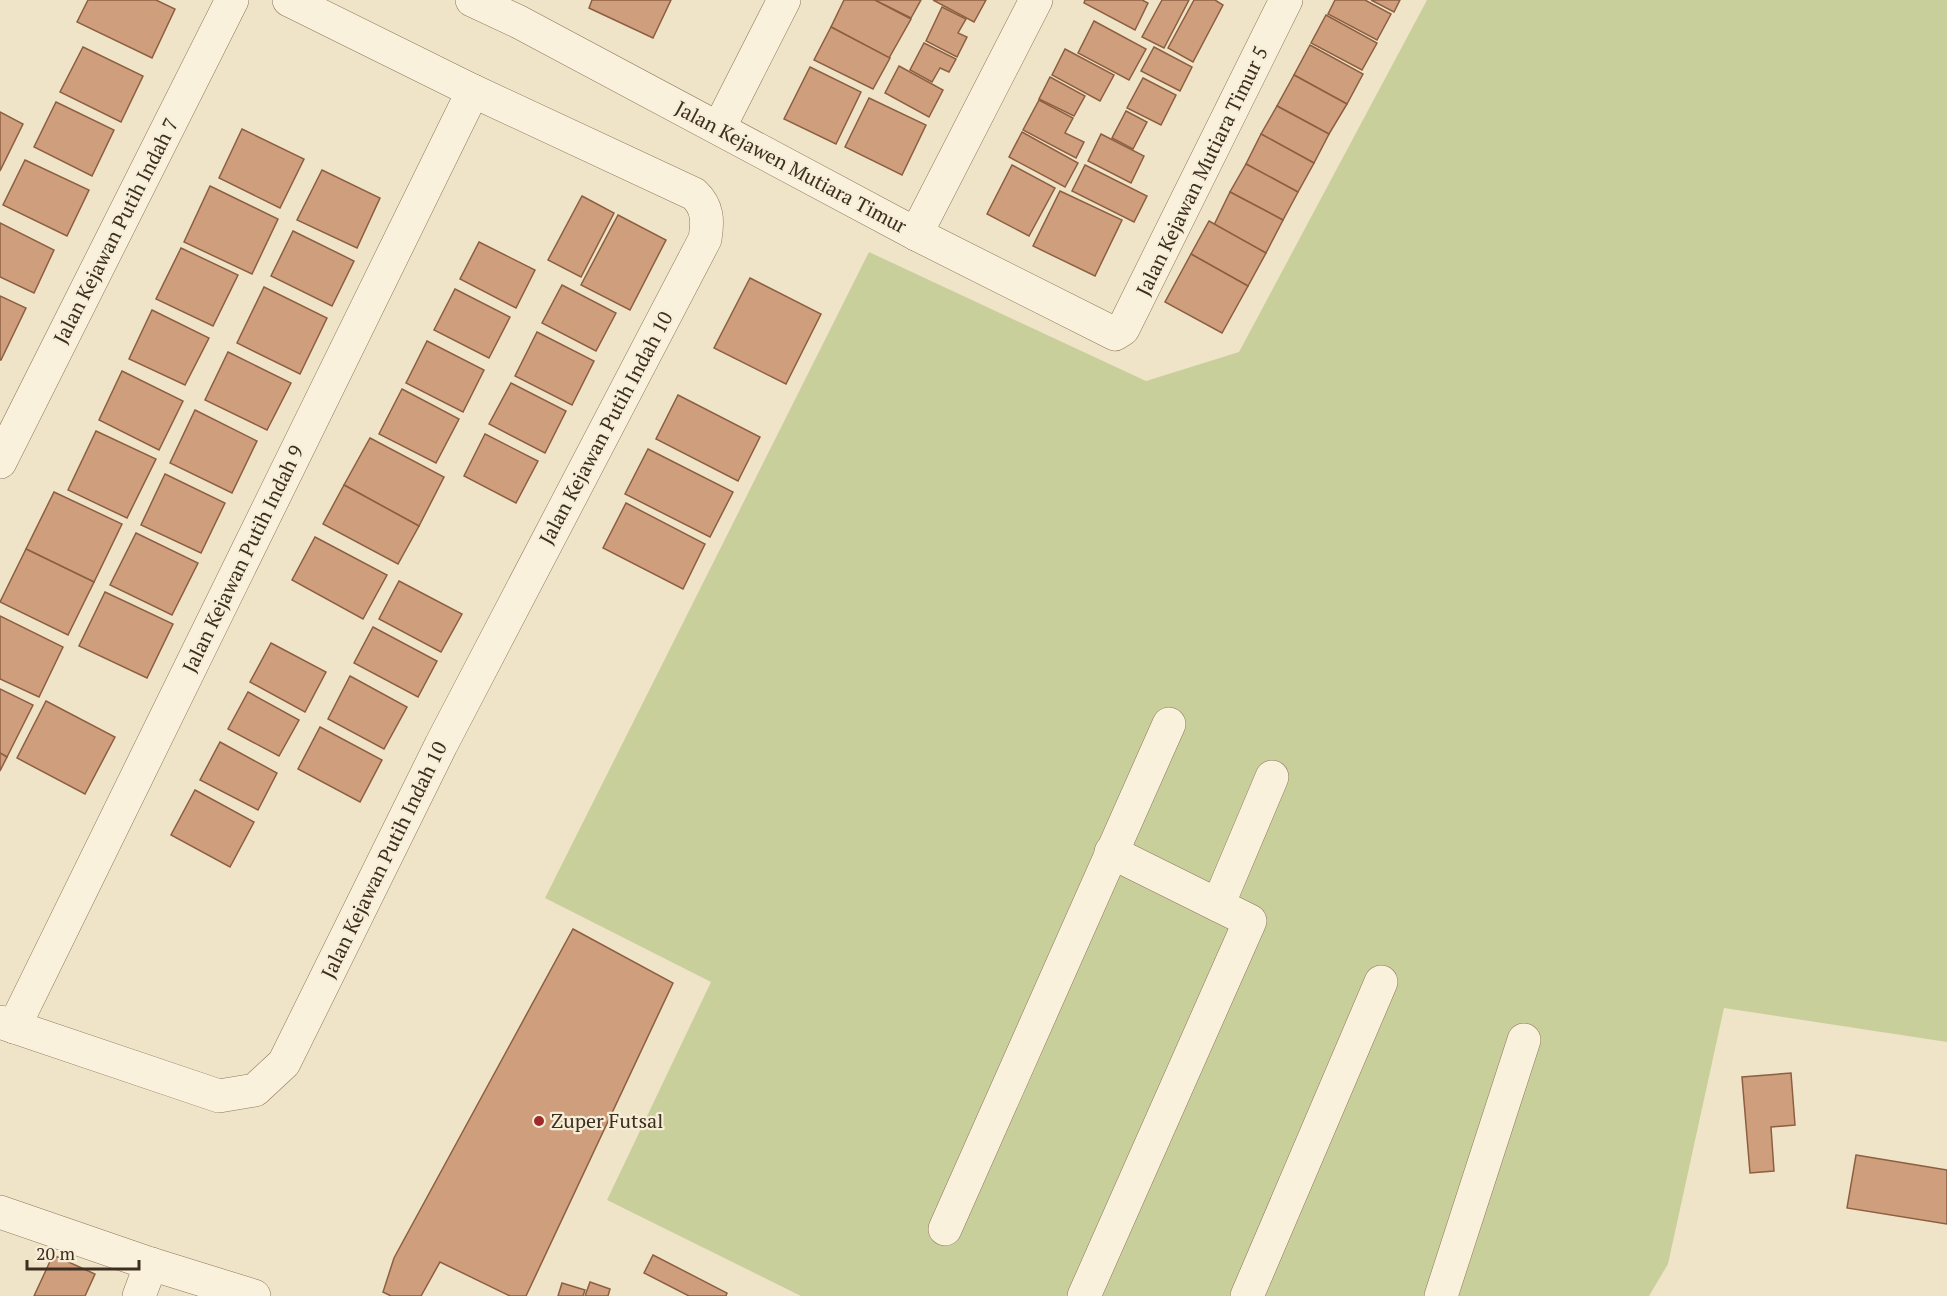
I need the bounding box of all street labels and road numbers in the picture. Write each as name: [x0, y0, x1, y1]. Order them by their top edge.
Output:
street label: Jalan Kejawan Mutiara Timur 5: [1129, 42, 1274, 300]
street label: Jalan Kejawen Mutiara Timur: [671, 94, 912, 239]
street label: Jalan Kejawan Putih Indah 7: [47, 113, 184, 348]
street label: Jalan Kejawan Putih Indah 10: [532, 306, 679, 549]
street label: Jalan Kejawan Putih Indah 9: [176, 441, 309, 677]
street label: Jalan Kejawan Putih Indah 10: [314, 737, 453, 983]

